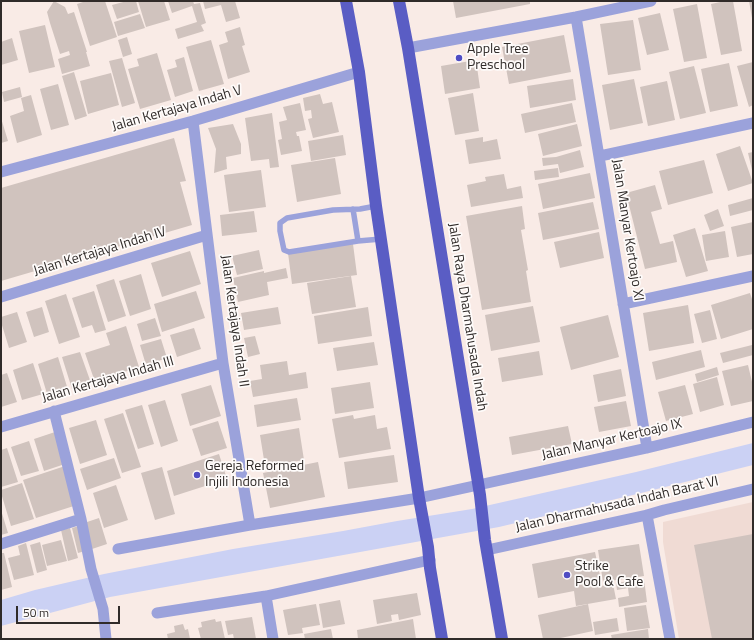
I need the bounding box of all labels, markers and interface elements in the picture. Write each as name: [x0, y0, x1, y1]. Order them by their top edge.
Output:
place label: Apple Tree Preschool: [467, 42, 528, 74]
marker: Apple Tree Preschool: [454, 53, 464, 63]
street label: Jalan Kertajaya Indah V: [110, 82, 244, 136]
street label: Jalan Manyar Kertoajo XI: [607, 158, 647, 302]
street label: Jalan Raya Dharmahusada Indah: [444, 222, 490, 412]
street label: Jalan Kertajaya Indah IV: [32, 224, 168, 280]
street label: Jalan Kertajaya Indah II: [216, 254, 252, 388]
street label: Jalan Kertajaya Indah III: [40, 353, 176, 407]
street label: Jalan Manyar Kertoajo IX: [540, 416, 684, 464]
place label: Gereja Reformed Injili Indonesia: [205, 459, 304, 492]
marker: Gereja Reformed Injili Indonesia: [192, 470, 202, 480]
street label: Jalan Dharmahusada Indah Barat VI: [514, 473, 720, 537]
place label: Strike Pool & Cafe: [575, 559, 643, 592]
marker: Strike Pool & Cafe: [562, 570, 572, 580]
scale bar: [18, 598, 122, 624]
text: 50 m: [23, 603, 49, 622]

